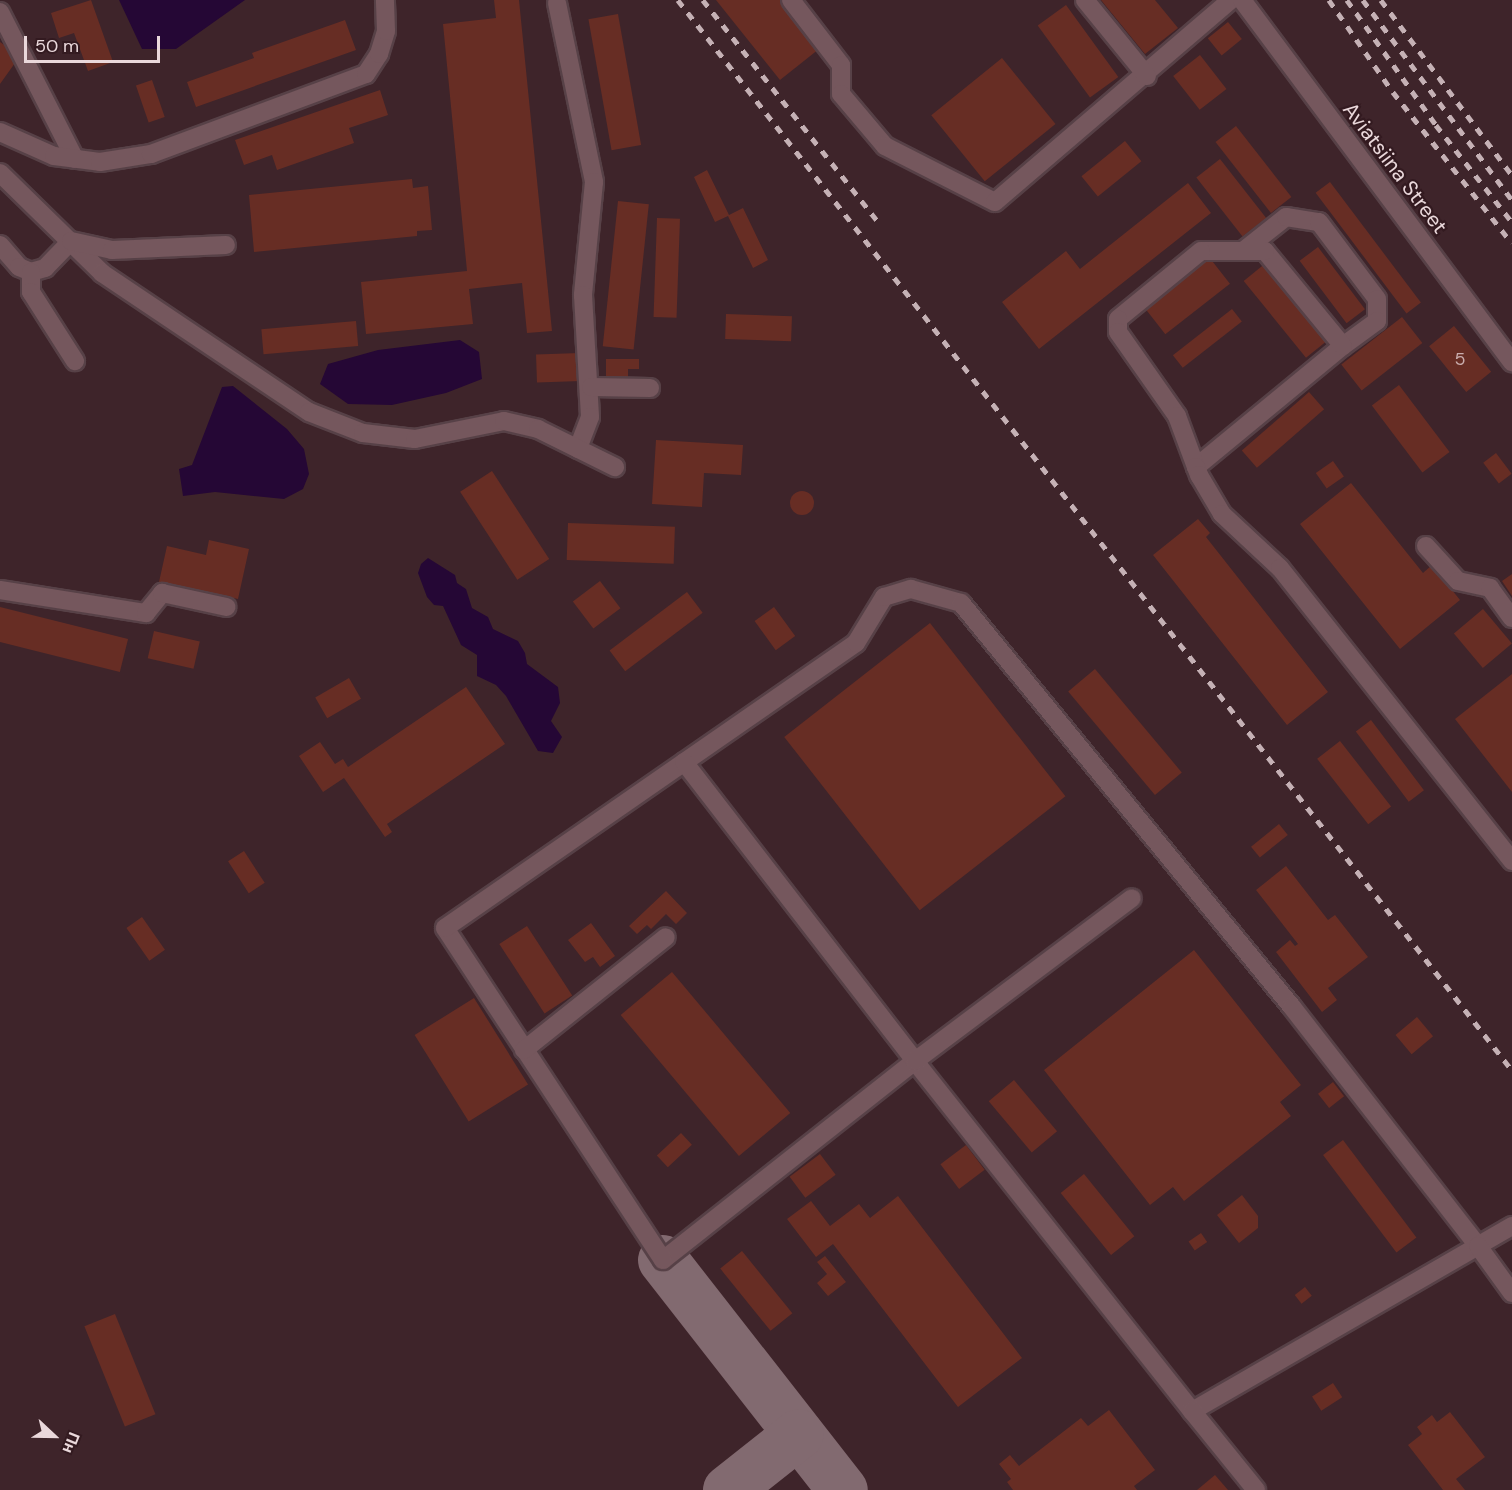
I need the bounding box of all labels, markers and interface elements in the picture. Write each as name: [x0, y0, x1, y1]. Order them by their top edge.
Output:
scale bar: [27, 24, 164, 62]
text: 50 m: [35, 34, 79, 58]
street label: Aviatsiina Street: [1338, 98, 1452, 238]
house number: 5: [1455, 348, 1465, 370]
north arrow: [24, 1406, 84, 1466]
text: Пн: [57, 1429, 85, 1457]

